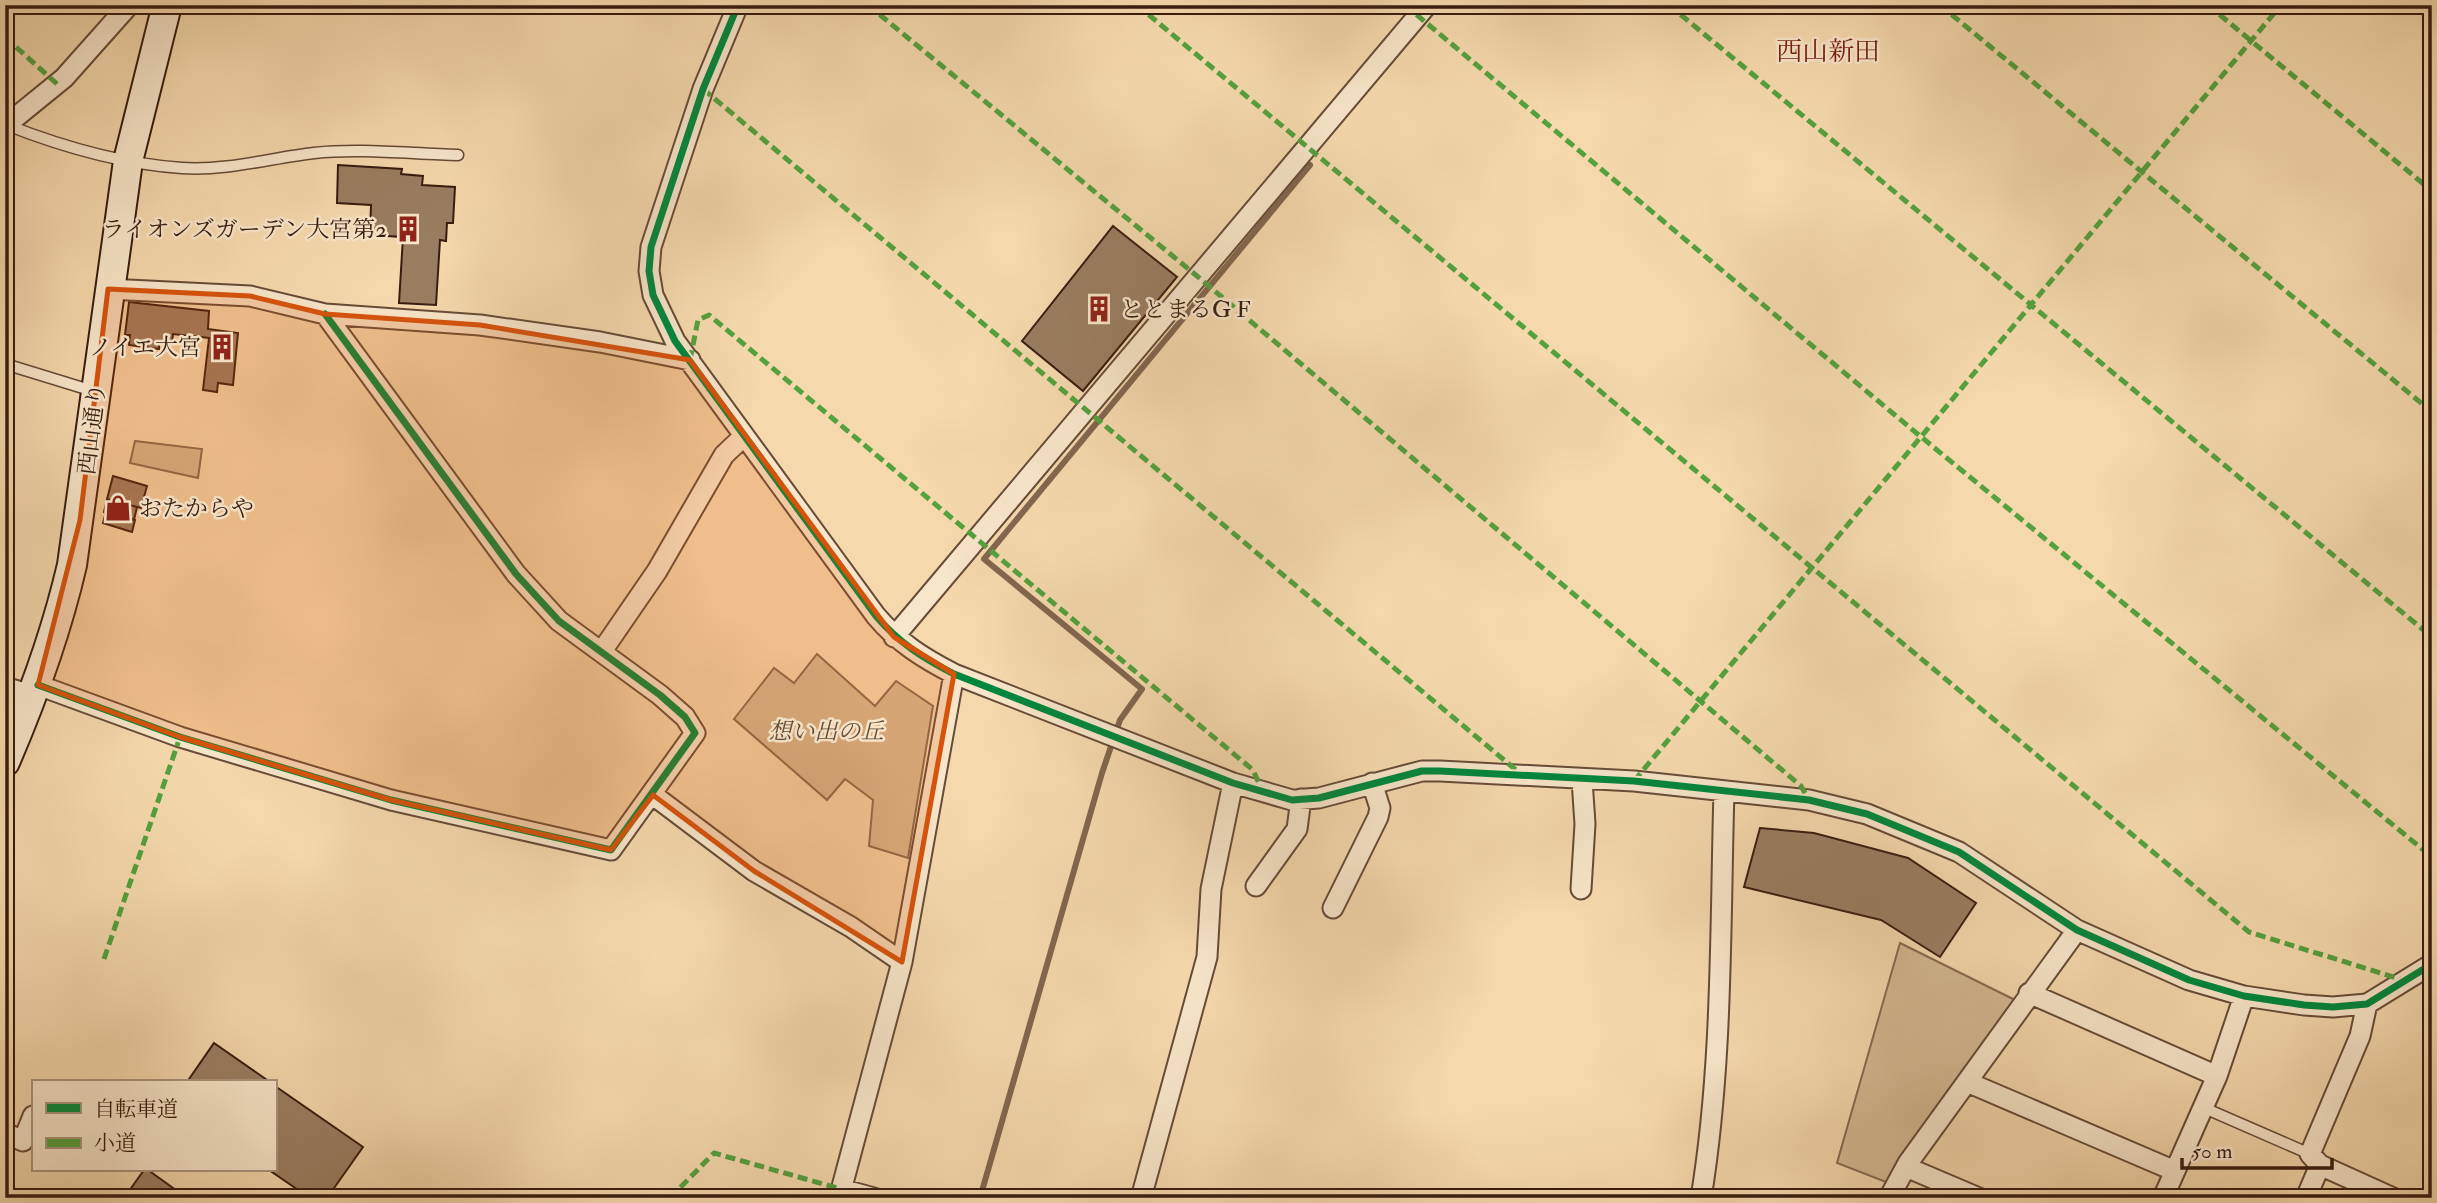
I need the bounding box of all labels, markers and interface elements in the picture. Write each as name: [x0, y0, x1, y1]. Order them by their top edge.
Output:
district label: 西山新田: [1776, 36, 1880, 68]
building icon: ライオンズガーデン大宮第2: [393, 214, 423, 244]
place label: ライオンズガーデン大宮第2: [102, 215, 387, 244]
building icon: ととまるG F: [1084, 294, 1114, 324]
place label: ととまるG F: [1120, 295, 1251, 324]
building icon: ノイエ大宮: [207, 332, 237, 362]
place label: ノイエ大宮: [89, 333, 201, 362]
street label: 西山通り: [72, 382, 112, 476]
shop icon: おたからや: [103, 493, 133, 523]
place label: おたからや: [139, 494, 254, 523]
park label: 想い出の丘: [769, 717, 885, 746]
legend: [32, 1080, 276, 1172]
text: 自転車道: [94, 1096, 178, 1123]
scale bar: [2182, 1126, 2332, 1170]
text: 小道: [94, 1130, 136, 1157]
text: 50 m: [2192, 1138, 2233, 1165]

